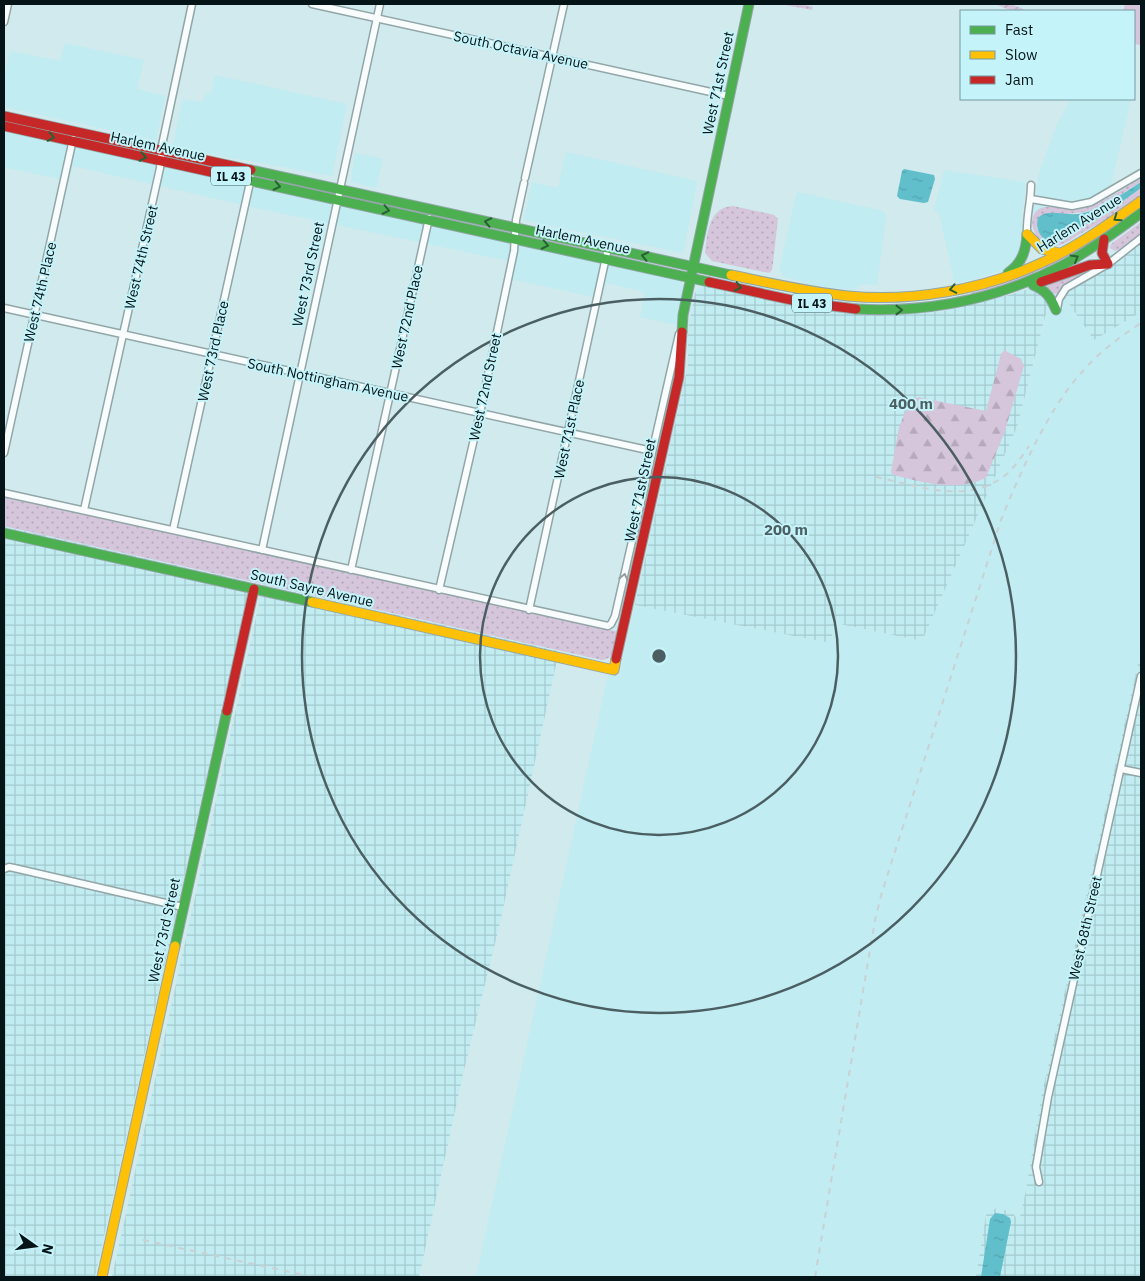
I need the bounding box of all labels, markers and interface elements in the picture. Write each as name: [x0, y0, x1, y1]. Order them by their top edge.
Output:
legend: [960, 10, 1135, 100]
text: Fast: [1005, 20, 1033, 39]
street label: South Octavia Avenue: [452, 27, 590, 73]
street label: West 71st Street: [698, 30, 738, 136]
text: Slow: [1005, 45, 1038, 64]
text: Jam: [1005, 70, 1034, 89]
street label: Harlem Avenue: [109, 127, 207, 165]
one-way arrow: [47, 131, 56, 142]
one-way arrow: [139, 151, 147, 162]
road number: IL 43: [211, 167, 251, 186]
one-way arrow: [272, 180, 281, 191]
street label: Harlem Avenue: [1033, 190, 1125, 256]
street label: West 74th Street: [120, 203, 162, 311]
one-way arrow: [382, 204, 391, 215]
one-way arrow: [1113, 212, 1123, 221]
one-way arrow: [484, 217, 493, 228]
street label: West 73rd Street: [288, 220, 328, 328]
street label: Harlem Avenue: [534, 220, 632, 258]
one-way arrow: [541, 239, 550, 249]
street label: West 74th Place: [20, 240, 60, 344]
one-way arrow: [641, 252, 650, 262]
one-way arrow: [1069, 255, 1078, 265]
street label: West 72nd Place: [387, 263, 427, 370]
one-way arrow: [734, 281, 743, 292]
one-way arrow: [949, 284, 958, 294]
road number: IL 43: [792, 294, 832, 312]
street label: West 73rd Place: [194, 299, 233, 403]
one-way arrow: [895, 304, 903, 315]
street label: West 72nd Street: [465, 332, 505, 442]
street label: South Nottingham Avenue: [246, 354, 410, 406]
street label: West 71st Place: [550, 377, 588, 480]
text: 400 m: [889, 394, 933, 413]
street label: West 71st Street: [620, 437, 660, 543]
text: 200 m: [764, 520, 808, 539]
street label: South Sayre Avenue: [249, 565, 375, 611]
one-way arrow: [618, 573, 629, 582]
centre of rings: [650, 647, 668, 665]
street label: West 68th Street: [1064, 874, 1106, 982]
street label: West 73rd Street: [144, 876, 184, 984]
north arrow: [10, 1221, 60, 1271]
text: N: [38, 1242, 58, 1256]

